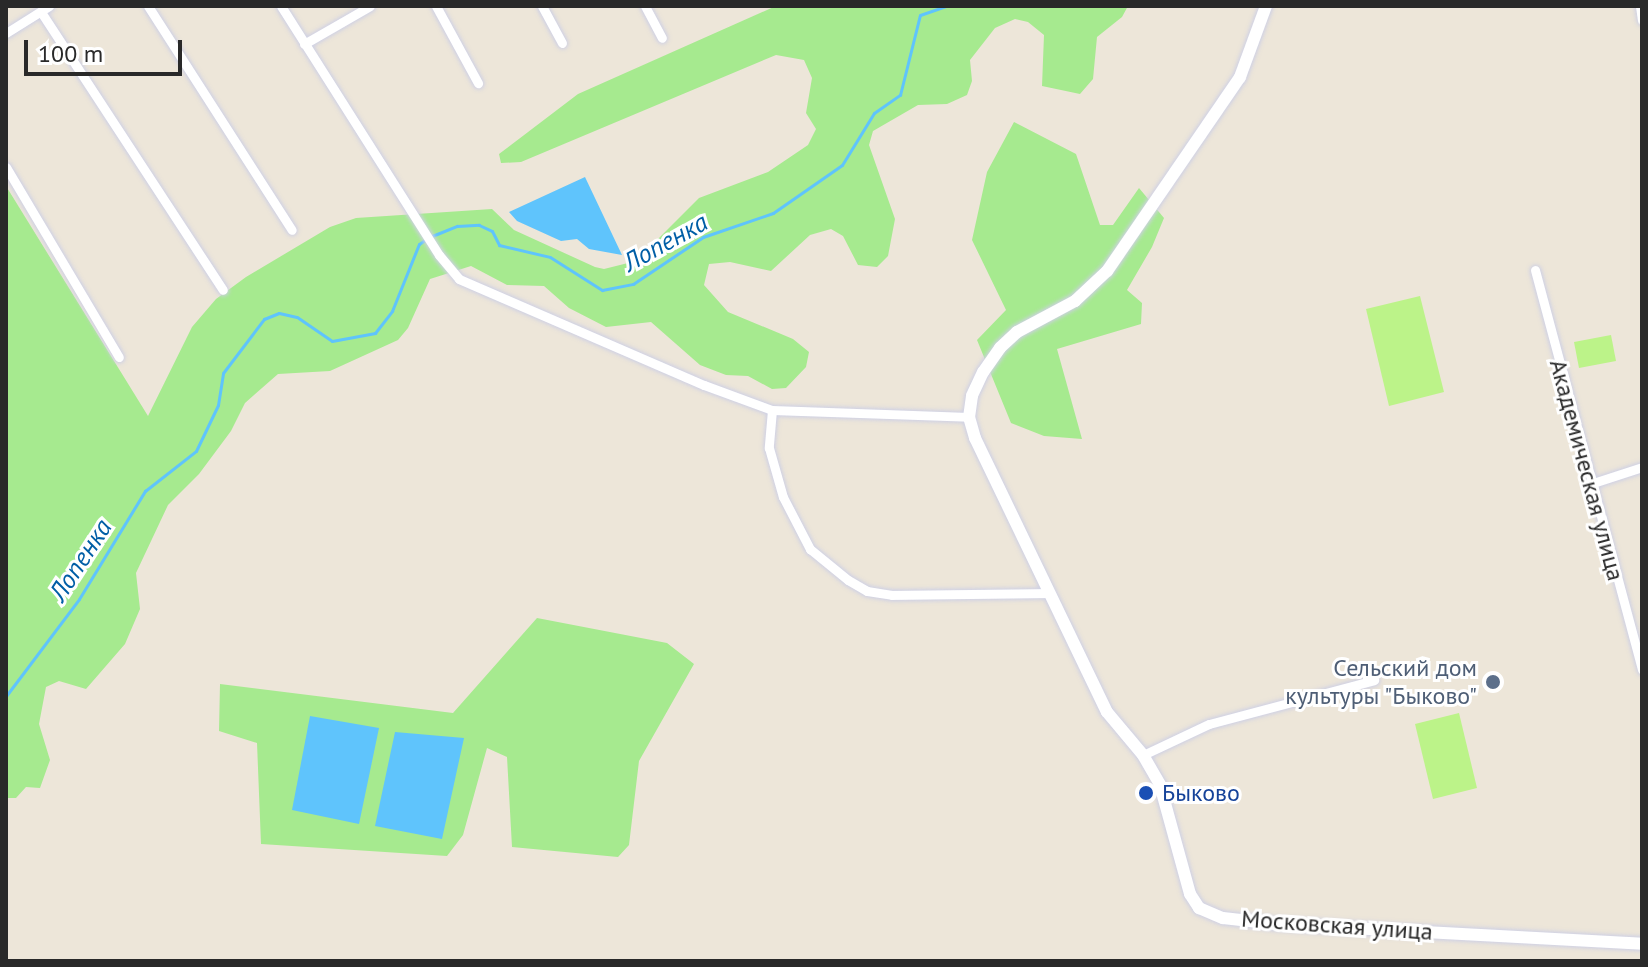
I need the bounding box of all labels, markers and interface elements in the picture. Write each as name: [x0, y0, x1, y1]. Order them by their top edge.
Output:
scale bar: [28, 24, 186, 74]
text: 100 m: [38, 38, 103, 69]
water label: Лопенка: [617, 206, 713, 278]
street label: Академическая улица: [1544, 356, 1630, 584]
water label: Лопенка: [42, 513, 118, 607]
place label: Сельский дом культуры "Быково": [1284, 654, 1477, 710]
marker: Сельский дом культуры "Быково": [1484, 673, 1502, 691]
place label: Быково: [1162, 779, 1240, 807]
marker: Быково: [1137, 784, 1155, 802]
street label: Московская улица: [1240, 904, 1434, 946]

